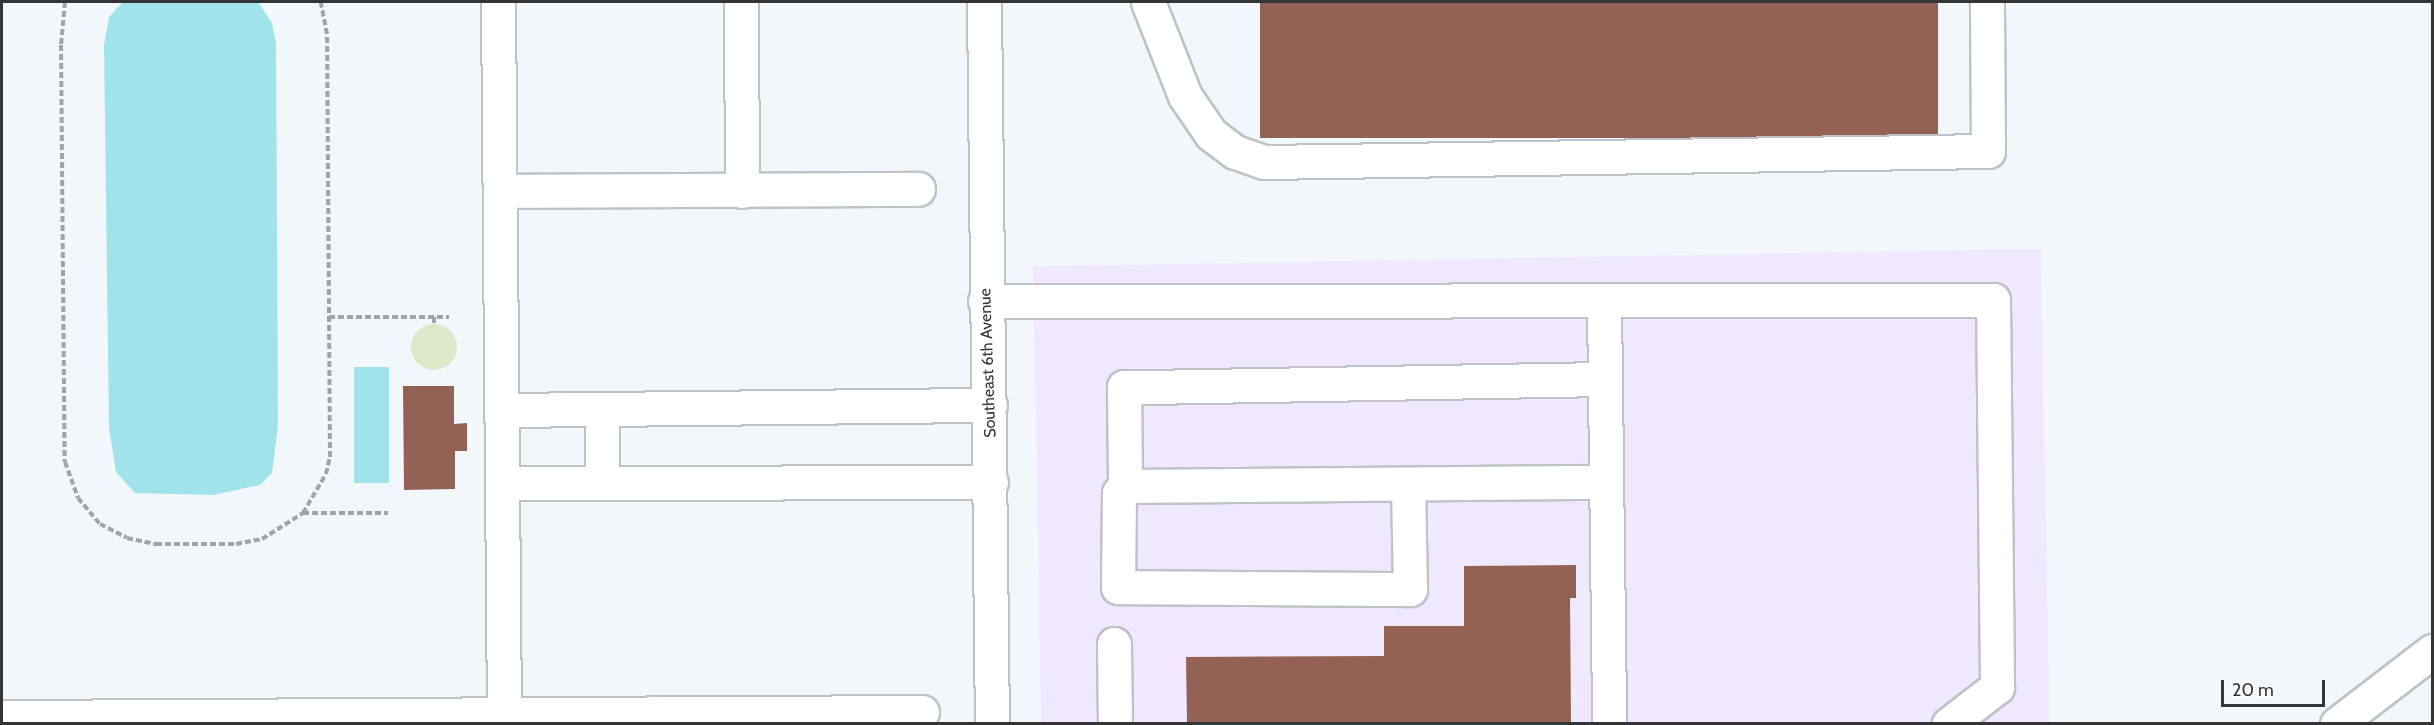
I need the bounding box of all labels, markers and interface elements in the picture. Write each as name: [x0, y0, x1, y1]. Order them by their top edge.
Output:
street label: Southeast 6th Avenue: [976, 288, 1000, 438]
scale bar: [2224, 668, 2328, 706]
text: 20 m: [2232, 679, 2274, 701]

